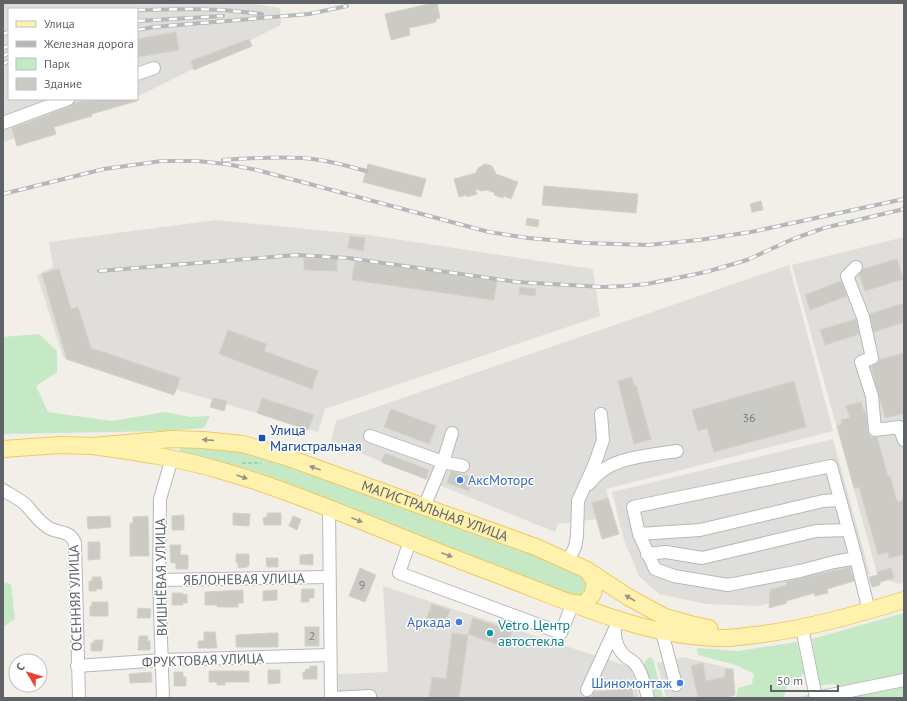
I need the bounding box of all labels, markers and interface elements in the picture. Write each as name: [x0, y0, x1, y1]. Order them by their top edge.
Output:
legend: [8, 8, 138, 100]
text: Улица: [44, 16, 75, 31]
text: Железная дорога: [43, 36, 134, 51]
text: Парк: [44, 56, 70, 71]
text: Здание: [44, 76, 82, 91]
house number: 36: [742, 410, 756, 425]
place label: Улица Магистральная: [270, 421, 362, 455]
marker: Улица Магистральная: [257, 433, 267, 443]
one-way arrow: [202, 437, 214, 444]
one-way arrow: [309, 465, 321, 471]
place label: АксМоторс: [468, 471, 534, 489]
one-way arrow: [236, 474, 248, 480]
marker: АксМоторс: [455, 475, 465, 485]
street label: МАГИСТРАЛЬНАЯ УЛИЦА: [359, 476, 512, 546]
street label: ВИШНЁВАЯ УЛИЦА: [151, 517, 171, 636]
one-way arrow: [351, 517, 363, 523]
street label: ОСЕННЯЯ УЛИЦА: [64, 544, 86, 652]
one-way arrow: [441, 552, 453, 558]
street label: ЯБЛОНЕВАЯ УЛИЦА: [183, 569, 306, 589]
house number: 9: [359, 577, 365, 592]
one-way arrow: [624, 595, 636, 602]
place label: Аркада: [407, 613, 451, 631]
place label: Vetro Центр автостекла: [497, 616, 570, 650]
marker: Аркада: [454, 617, 464, 627]
house number: 2: [309, 628, 315, 643]
marker: Vetro Центр автостекла: [485, 628, 495, 638]
street label: ФРУКТОВАЯ УЛИЦА: [142, 649, 265, 671]
north arrow: [8, 653, 48, 693]
text: С: [13, 660, 28, 674]
scale bar: [771, 667, 838, 693]
text: 50 m: [777, 673, 803, 688]
place label: Шиномонтаж: [591, 674, 673, 692]
marker: Шиномонтаж: [675, 678, 685, 688]

